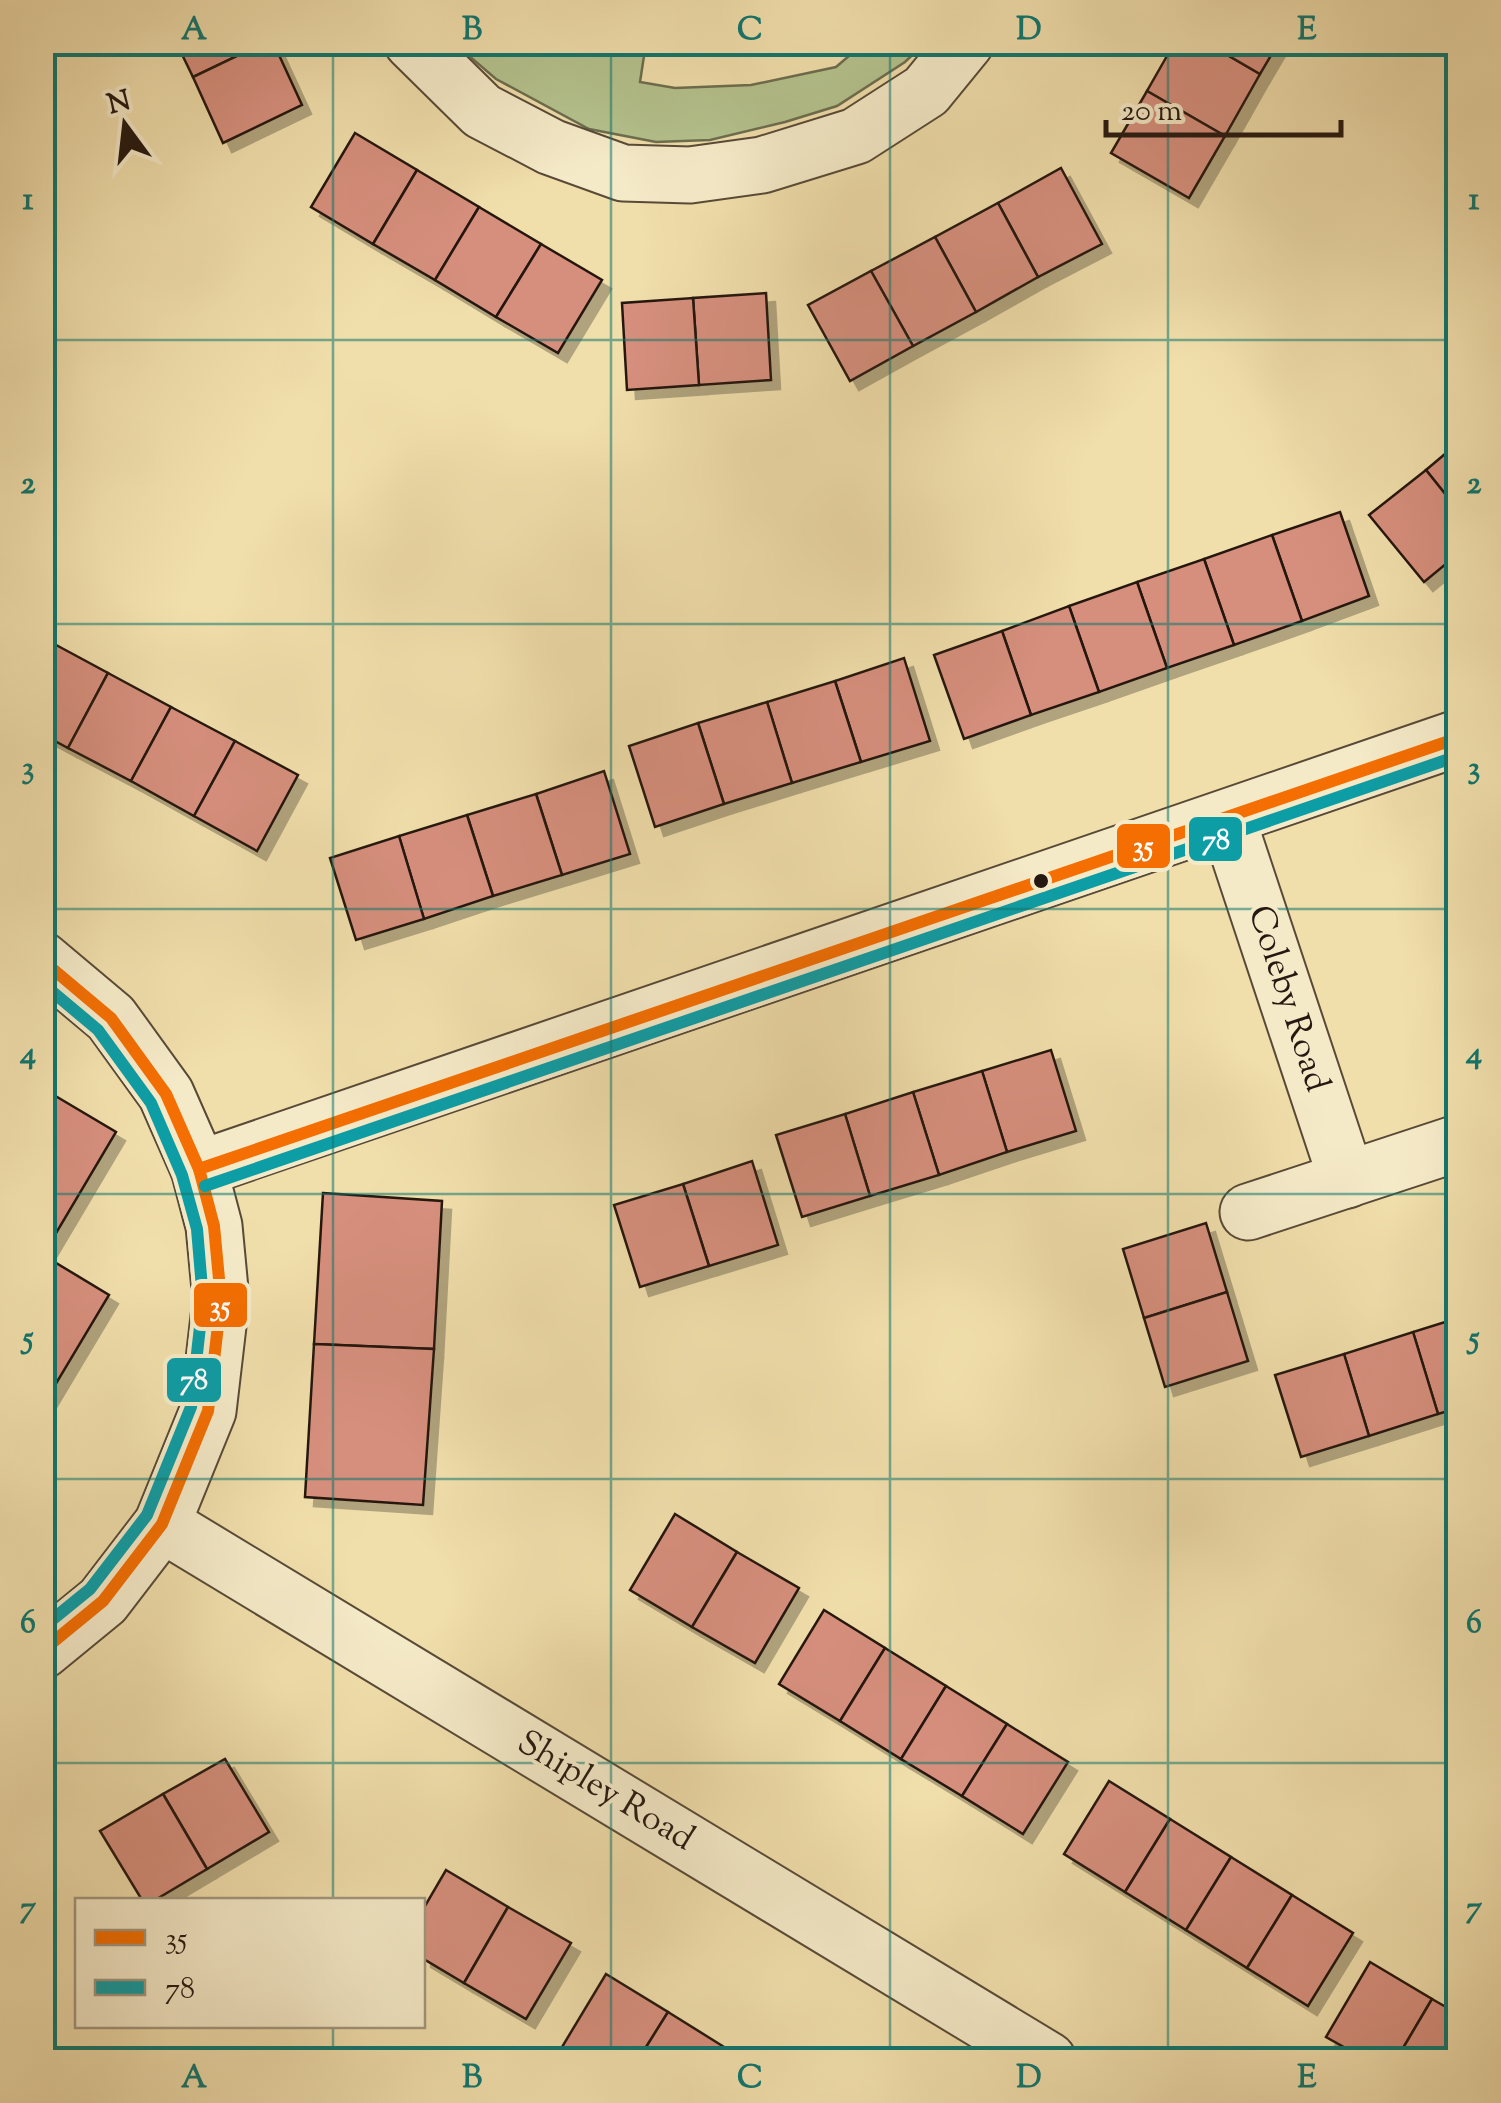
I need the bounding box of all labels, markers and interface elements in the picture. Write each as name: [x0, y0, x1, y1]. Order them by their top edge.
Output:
text: A: [181, 8, 207, 54]
text: B: [462, 8, 482, 54]
text: C: [737, 8, 763, 54]
text: D: [1016, 8, 1042, 54]
text: E: [1297, 8, 1317, 54]
north arrow: [75, 75, 175, 175]
scale bar: [1106, 75, 1341, 137]
text: N: [103, 82, 135, 126]
text: 20 m: [1121, 91, 1182, 134]
text: 1: [23, 178, 34, 224]
text: 1: [1469, 178, 1480, 224]
text: 2: [21, 462, 36, 508]
text: 2: [1467, 462, 1482, 508]
text: 3: [22, 747, 34, 793]
text: 3: [1468, 747, 1480, 793]
line badge: 78: [1187, 815, 1244, 863]
line badge: 35: [1115, 822, 1172, 870]
text: 78: [1202, 822, 1230, 862]
text: 35: [1133, 828, 1154, 868]
unlabelled marker: [1031, 871, 1051, 891]
street label: Coleby Road: [1233, 899, 1341, 1099]
text: 4: [19, 1032, 36, 1078]
text: 4: [1465, 1032, 1482, 1078]
line badge: 35: [192, 1281, 249, 1329]
text: 35: [210, 1288, 231, 1328]
text: 5: [20, 1317, 34, 1363]
text: 5: [1466, 1317, 1480, 1363]
line badge: 78: [165, 1356, 223, 1404]
text: 78: [180, 1362, 208, 1402]
text: 6: [20, 1601, 36, 1647]
text: 6: [1466, 1601, 1482, 1647]
street label: Shipley Road: [506, 1719, 704, 1865]
text: 7: [20, 1886, 36, 1932]
text: 7: [1466, 1886, 1482, 1932]
legend: [75, 1898, 425, 2028]
text: 35: [165, 1919, 187, 1962]
text: 78: [165, 1969, 195, 2012]
text: A: [181, 2056, 207, 2102]
text: B: [462, 2056, 482, 2102]
text: C: [737, 2056, 763, 2102]
text: D: [1016, 2056, 1042, 2102]
text: E: [1297, 2056, 1317, 2102]

